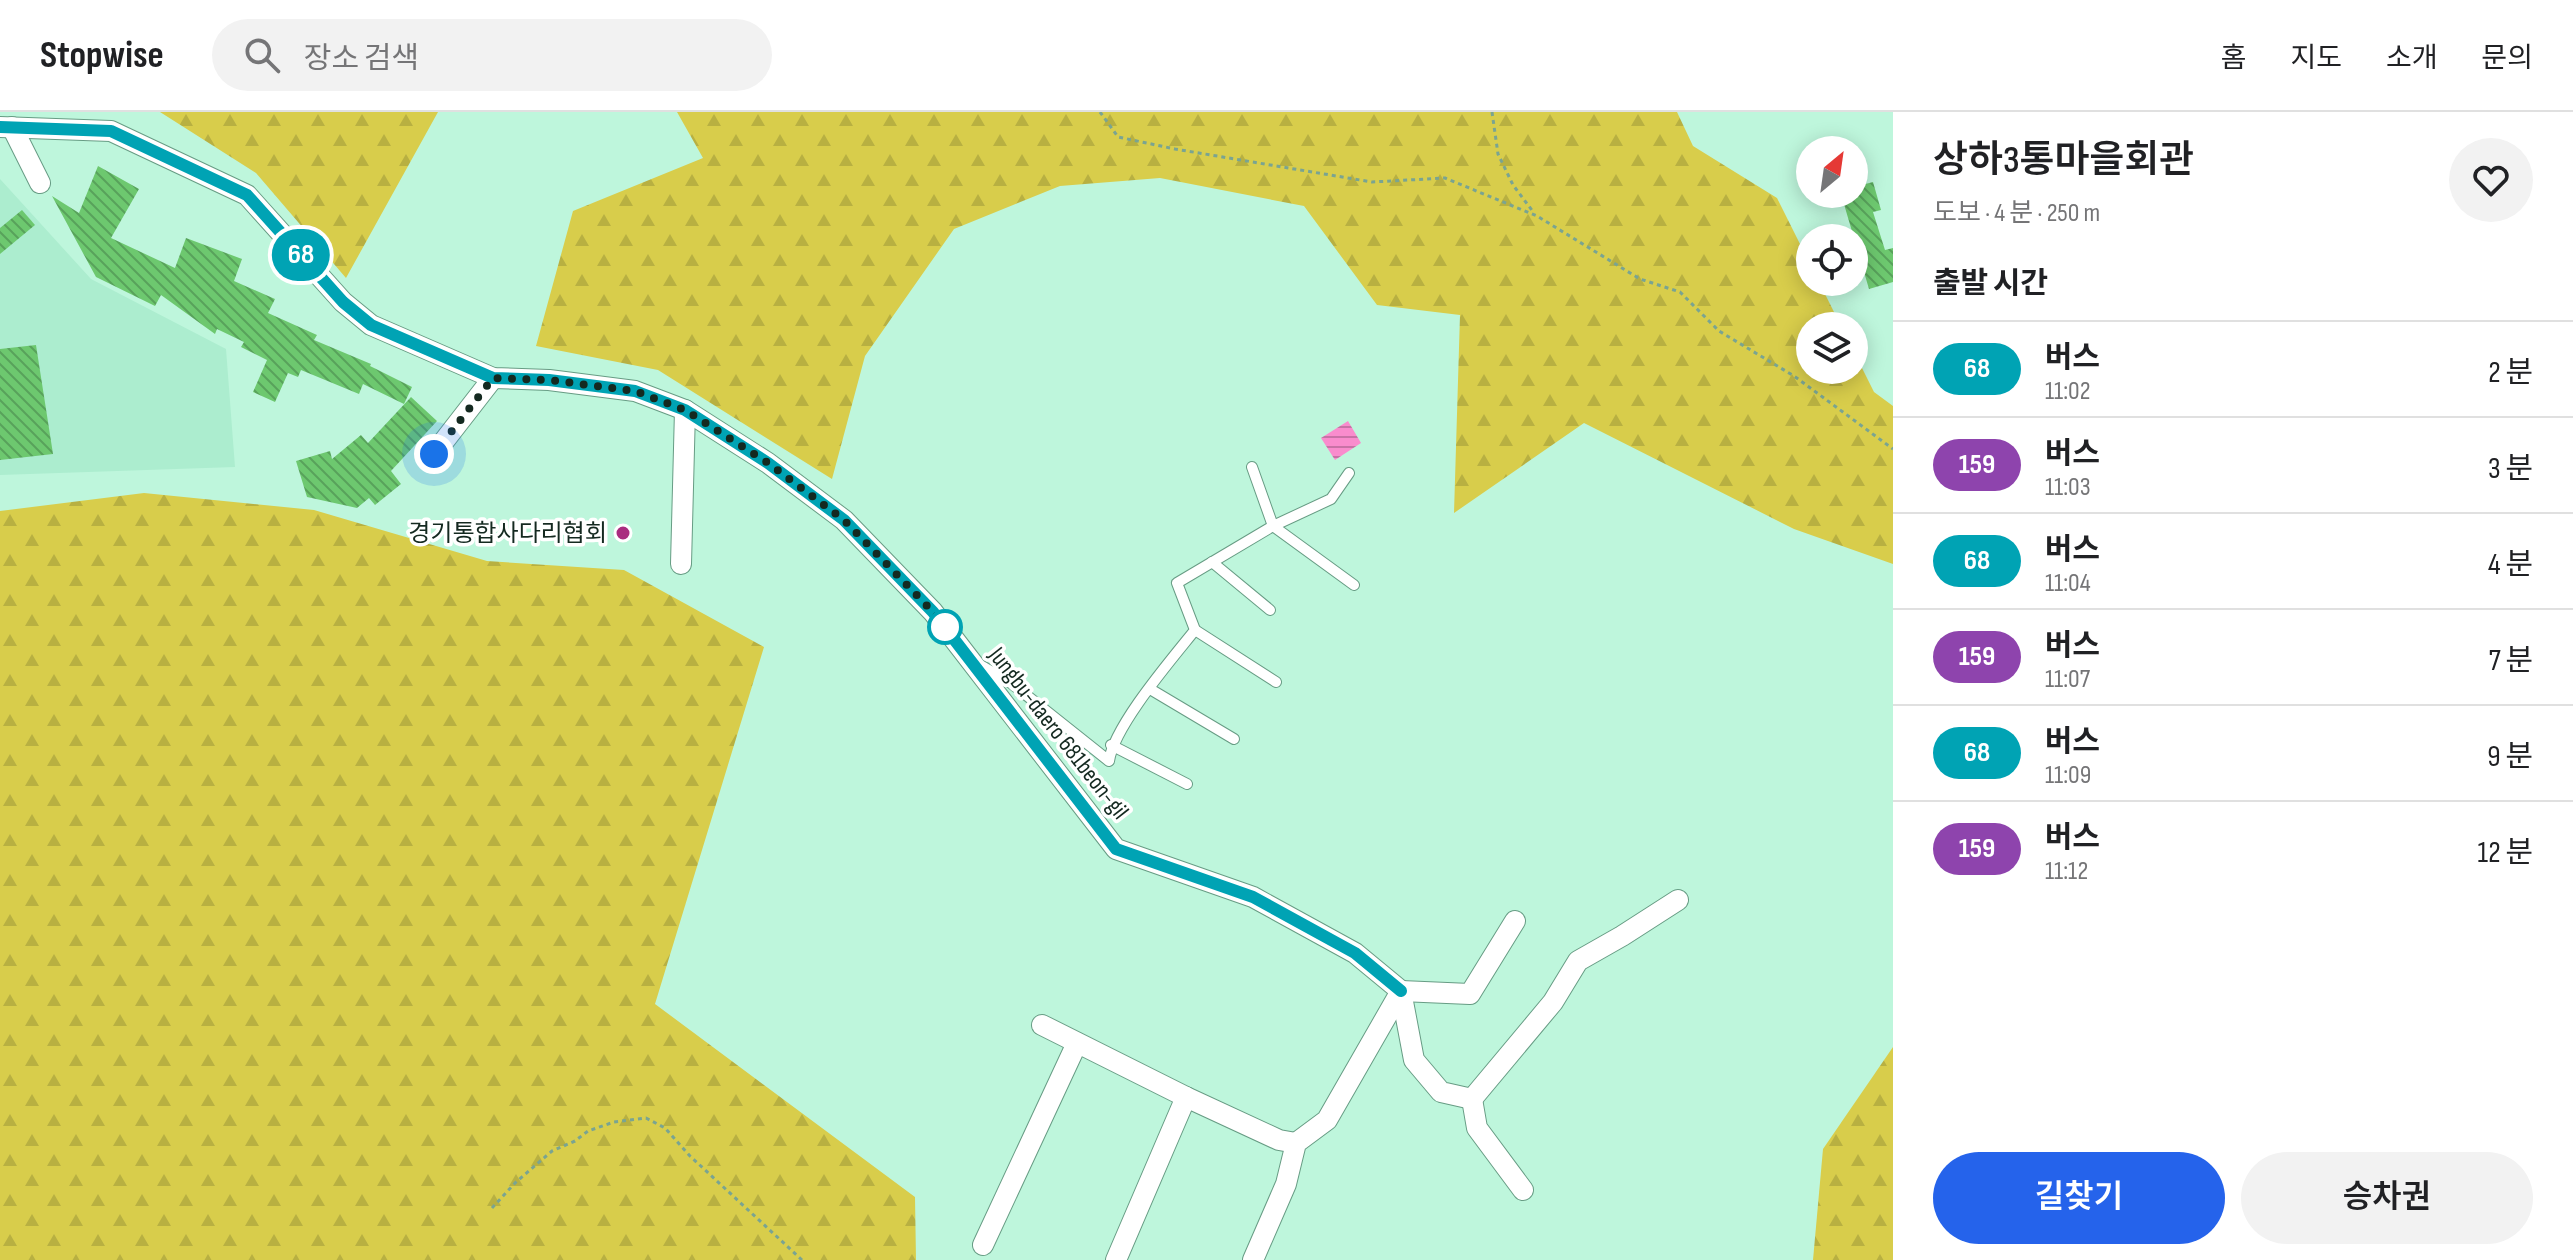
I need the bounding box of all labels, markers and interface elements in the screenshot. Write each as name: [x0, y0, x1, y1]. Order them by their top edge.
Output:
search box: [212, 19, 772, 91]
text: Stopwise: [40, 33, 164, 78]
icon: search: [240, 33, 284, 77]
text: 장소 검색: [304, 41, 419, 77]
text: 홈: [2221, 42, 2246, 75]
text: 지도: [2290, 42, 2342, 75]
text: 소개: [2386, 42, 2437, 75]
text: 문의: [2481, 42, 2533, 75]
north arrow: [1796, 136, 1868, 208]
map controls: [1796, 136, 1868, 384]
text: 상하3통마을회관: [1933, 138, 2194, 183]
button: heart: [2449, 138, 2533, 222]
text: 도보 · 4 분 · 250 m: [1933, 198, 2100, 229]
button: locate: [1796, 224, 1868, 296]
line badge: 68: [265, 229, 337, 281]
text: 68: [288, 238, 314, 271]
text: 출발 시간: [1933, 266, 2048, 302]
button: layers: [1796, 312, 1868, 384]
text: 버스: [2045, 340, 2100, 376]
text: 68: [1964, 352, 1990, 385]
text: 2 분: [2488, 355, 2533, 391]
text: 11:02: [2045, 376, 2090, 407]
your location: [414, 434, 454, 474]
text: 버스: [2045, 436, 2100, 472]
text: 159: [1959, 448, 1995, 481]
text: 3 분: [2488, 451, 2533, 487]
text: 11:03: [2045, 472, 2091, 503]
place label: 경기통합사다리협회: [408, 519, 607, 548]
marker: 경기통합사다리협회: [614, 524, 632, 542]
text: 버스: [2045, 532, 2100, 568]
text: 68: [1964, 544, 1990, 577]
text: 4 분: [2488, 547, 2533, 583]
text: 11:04: [2045, 568, 2091, 599]
unlabelled marker: [928, 610, 962, 644]
text: 버스: [2045, 628, 2100, 664]
text: 159: [1959, 640, 1995, 673]
street label: Jungbu-daero 681beon-gil: [982, 641, 1135, 825]
text: 7 분: [2489, 643, 2533, 679]
text: 11:07: [2045, 664, 2090, 695]
text: 버스: [2045, 724, 2100, 760]
text: 68: [1964, 736, 1990, 769]
text: 9 분: [2487, 739, 2533, 775]
text: 11:09: [2045, 760, 2091, 791]
text: 버스: [2045, 820, 2100, 856]
text: 159: [1959, 832, 1995, 865]
text: 12 분: [2477, 835, 2533, 871]
text: 11:12: [2045, 856, 2088, 887]
button: 길찾기: [1933, 1152, 2225, 1244]
button: 승차권: [2241, 1152, 2533, 1244]

